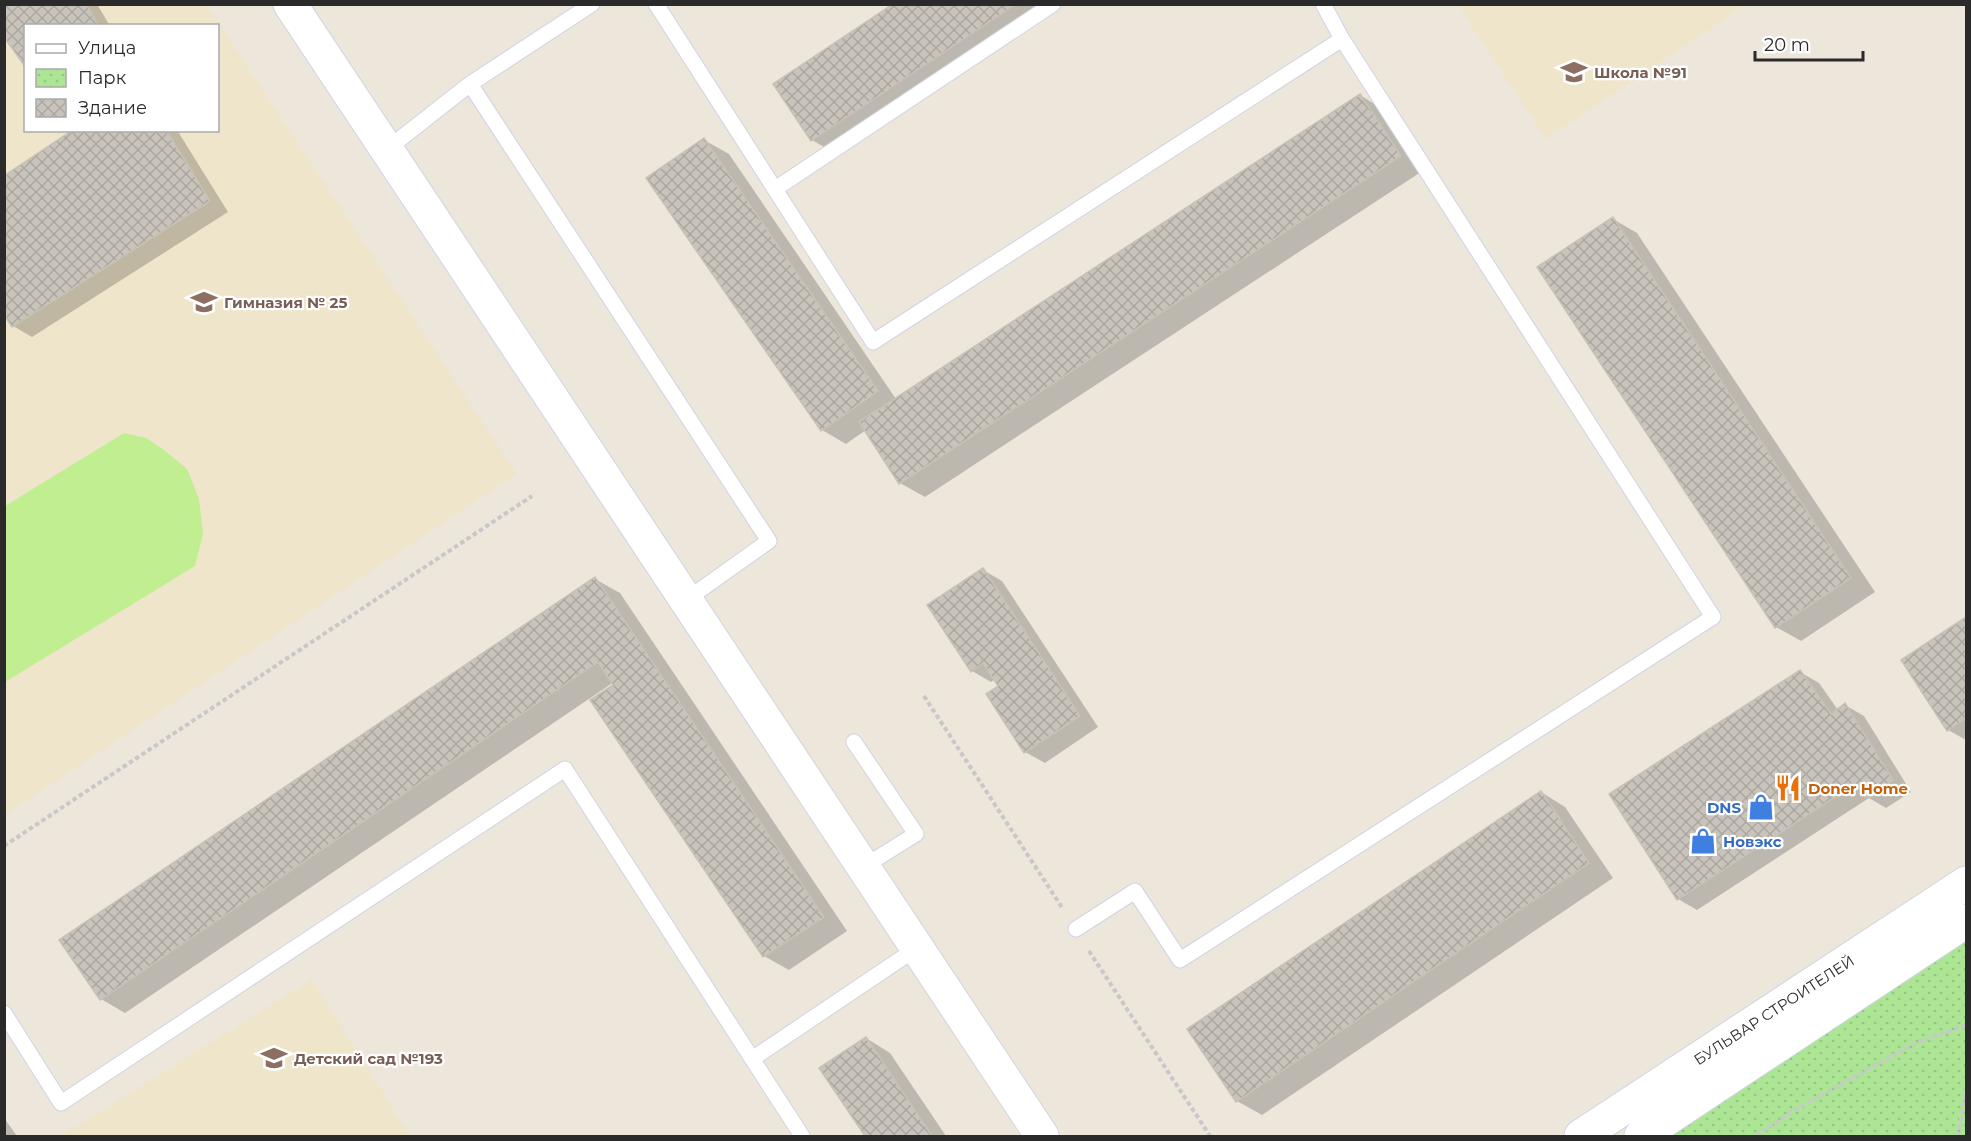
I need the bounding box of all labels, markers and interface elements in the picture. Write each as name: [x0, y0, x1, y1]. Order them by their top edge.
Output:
legend: [24, 24, 219, 132]
scale bar: [1755, 24, 1863, 62]
text: 20 m: [1764, 34, 1810, 56]
text: Улица: [78, 37, 136, 59]
school or university icon: Школа №91: [1559, 57, 1589, 87]
place label: Школа №91: [1594, 63, 1687, 82]
text: Парк: [78, 67, 127, 89]
text: Здание: [78, 97, 147, 119]
school or university icon: Гимназия № 25: [189, 287, 219, 317]
place label: Гимназия № 25: [224, 293, 347, 312]
restaurant icon: Doner Home: [1773, 773, 1803, 803]
place label: Doner Home: [1808, 779, 1908, 798]
shop icon: DNS: [1746, 792, 1776, 822]
place label: DNS: [1707, 798, 1741, 817]
shop icon: Новэкс: [1688, 826, 1718, 856]
place label: Новэкс: [1723, 832, 1782, 851]
street label: БУЛЬВАР СТРОИТЕЛЕЙ: [1690, 951, 1858, 1069]
school or university icon: Детский сад №193: [259, 1043, 289, 1073]
place label: Детский сад №193: [294, 1049, 443, 1068]

